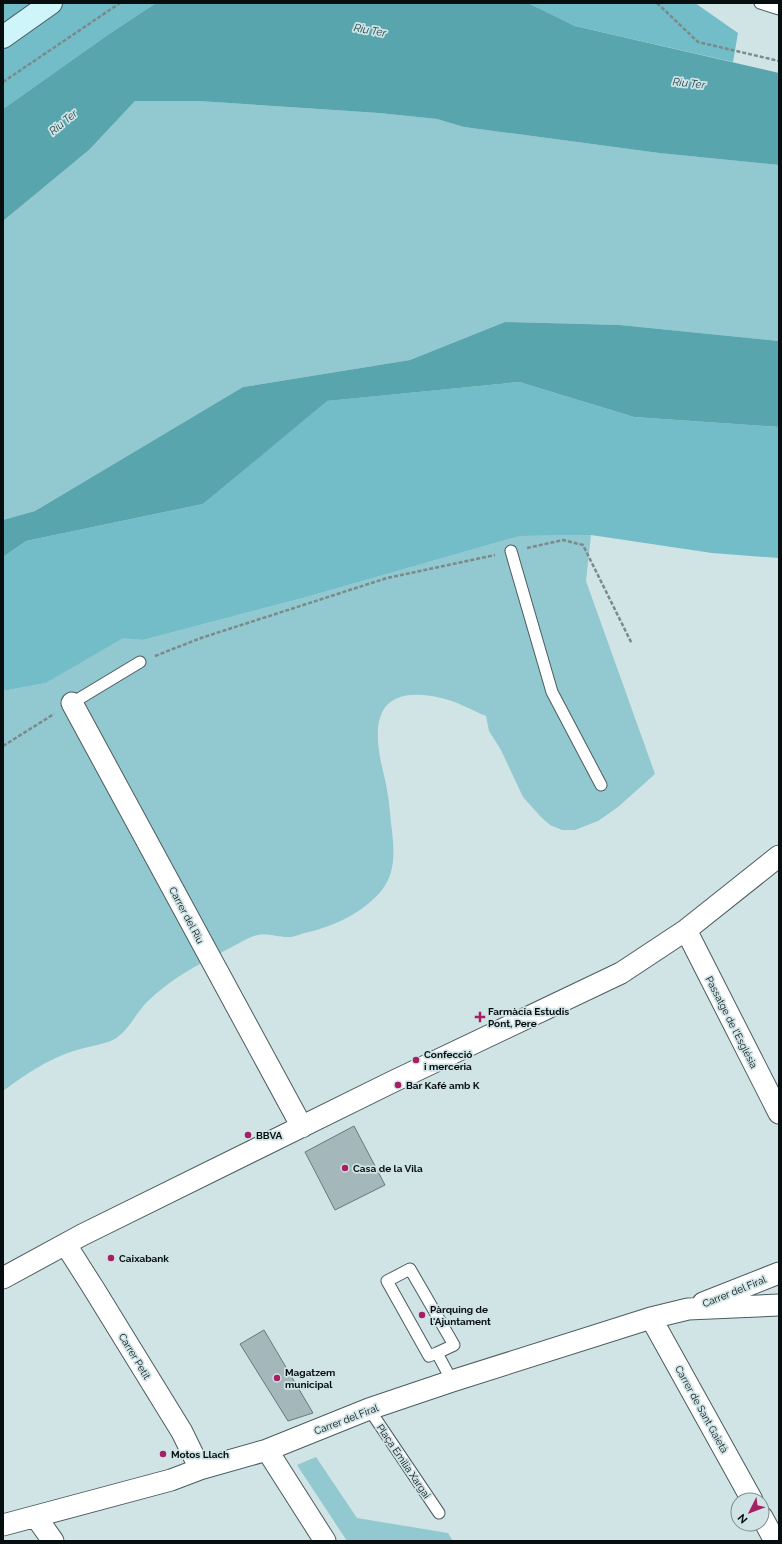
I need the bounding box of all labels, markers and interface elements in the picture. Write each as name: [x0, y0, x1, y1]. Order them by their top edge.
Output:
water label: Riu Ter: [353, 21, 388, 40]
water label: Riu Ter: [672, 75, 707, 92]
water label: Riu Ter: [47, 106, 81, 138]
street label: Carrer del Riu: [167, 885, 206, 945]
street label: Passatge de l'Església: [704, 974, 760, 1070]
place label: Farmàcia Estudis Pont, Pere: [488, 1006, 569, 1029]
marker: Farmàcia Estudis Pont, Pere: [475, 1012, 485, 1022]
place label: Confecció i merceria: [424, 1049, 472, 1072]
marker: Confecció i merceria: [411, 1055, 421, 1065]
marker: Bar Kafé amb K: [393, 1080, 403, 1090]
place label: Bar Kafé amb K: [406, 1080, 480, 1091]
marker: BBVA: [243, 1130, 253, 1140]
place label: BBVA: [256, 1130, 283, 1141]
marker: Casa de la Vila: [340, 1163, 350, 1173]
place label: Casa de la Vila: [353, 1163, 423, 1174]
marker: Caixabank: [106, 1253, 116, 1263]
place label: Caixabank: [119, 1253, 169, 1264]
street label: Carrer del Firal: [701, 1274, 768, 1309]
place label: Pàrquing de l'Ajuntament: [430, 1304, 491, 1327]
marker: Pàrquing de l'Ajuntament: [417, 1310, 427, 1320]
street label: Carrer Petit: [117, 1331, 153, 1382]
street label: Carrer de Sant Gaietà: [673, 1364, 730, 1455]
place label: Magatzem municipal: [285, 1367, 335, 1390]
marker: Magatzem municipal: [272, 1373, 282, 1383]
street label: Carrer del Firal: [313, 1402, 380, 1437]
street label: Plaça Emilia Xargai: [375, 1422, 432, 1500]
marker: Motos Llach: [158, 1449, 168, 1459]
place label: Motos Llach: [171, 1449, 229, 1460]
north arrow: [730, 1492, 770, 1532]
text: N: [735, 1511, 751, 1526]

